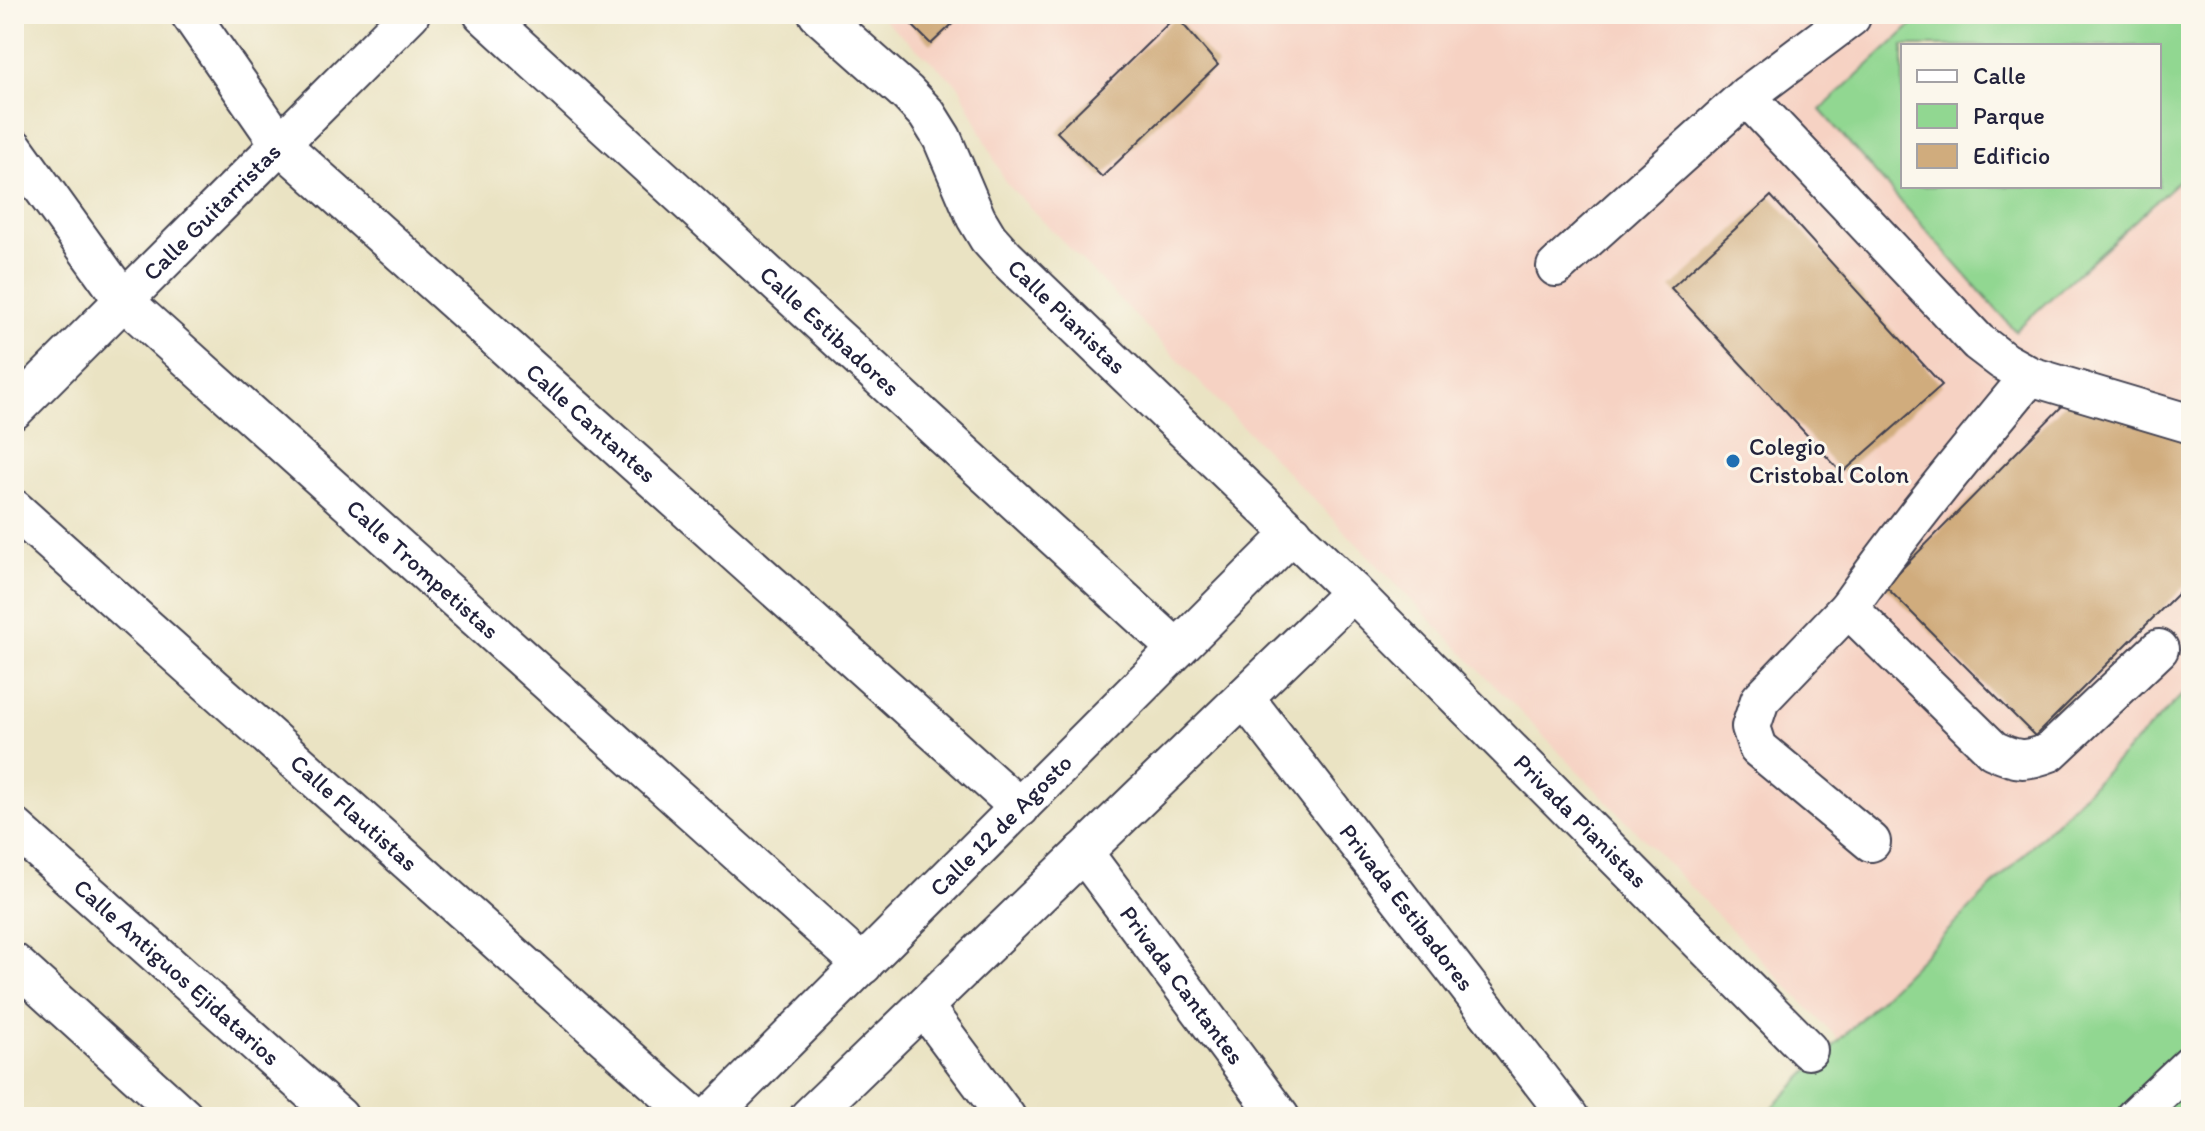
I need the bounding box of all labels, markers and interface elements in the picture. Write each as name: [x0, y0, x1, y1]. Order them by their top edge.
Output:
legend: [1901, 44, 2161, 188]
text: Calle: [1973, 61, 2026, 90]
text: Parque: [1973, 101, 2045, 130]
street label: Calle Guitarristas: [137, 137, 287, 287]
text: Edificio: [1973, 141, 2050, 170]
street label: Calle Pianistas: [1002, 253, 1133, 380]
street label: Calle Estibadores: [754, 260, 906, 402]
street label: Calle Cantantes: [520, 357, 663, 489]
place label: Colegio Cristobal Colon: [1749, 432, 1910, 489]
marker: Colegio Cristobal Colon: [1724, 452, 1742, 470]
street label: Calle Trompetistas: [341, 493, 505, 645]
street label: Calle Flautistas: [284, 748, 424, 877]
street label: Calle 12 de Agosto: [924, 748, 1078, 902]
street label: Privada Pianistas: [1508, 748, 1654, 894]
street label: Privada Estibadores: [1333, 818, 1481, 996]
street label: Calle Antiguos Ejidatarios: [68, 872, 286, 1071]
street label: Privada Cantantes: [1114, 900, 1251, 1070]

